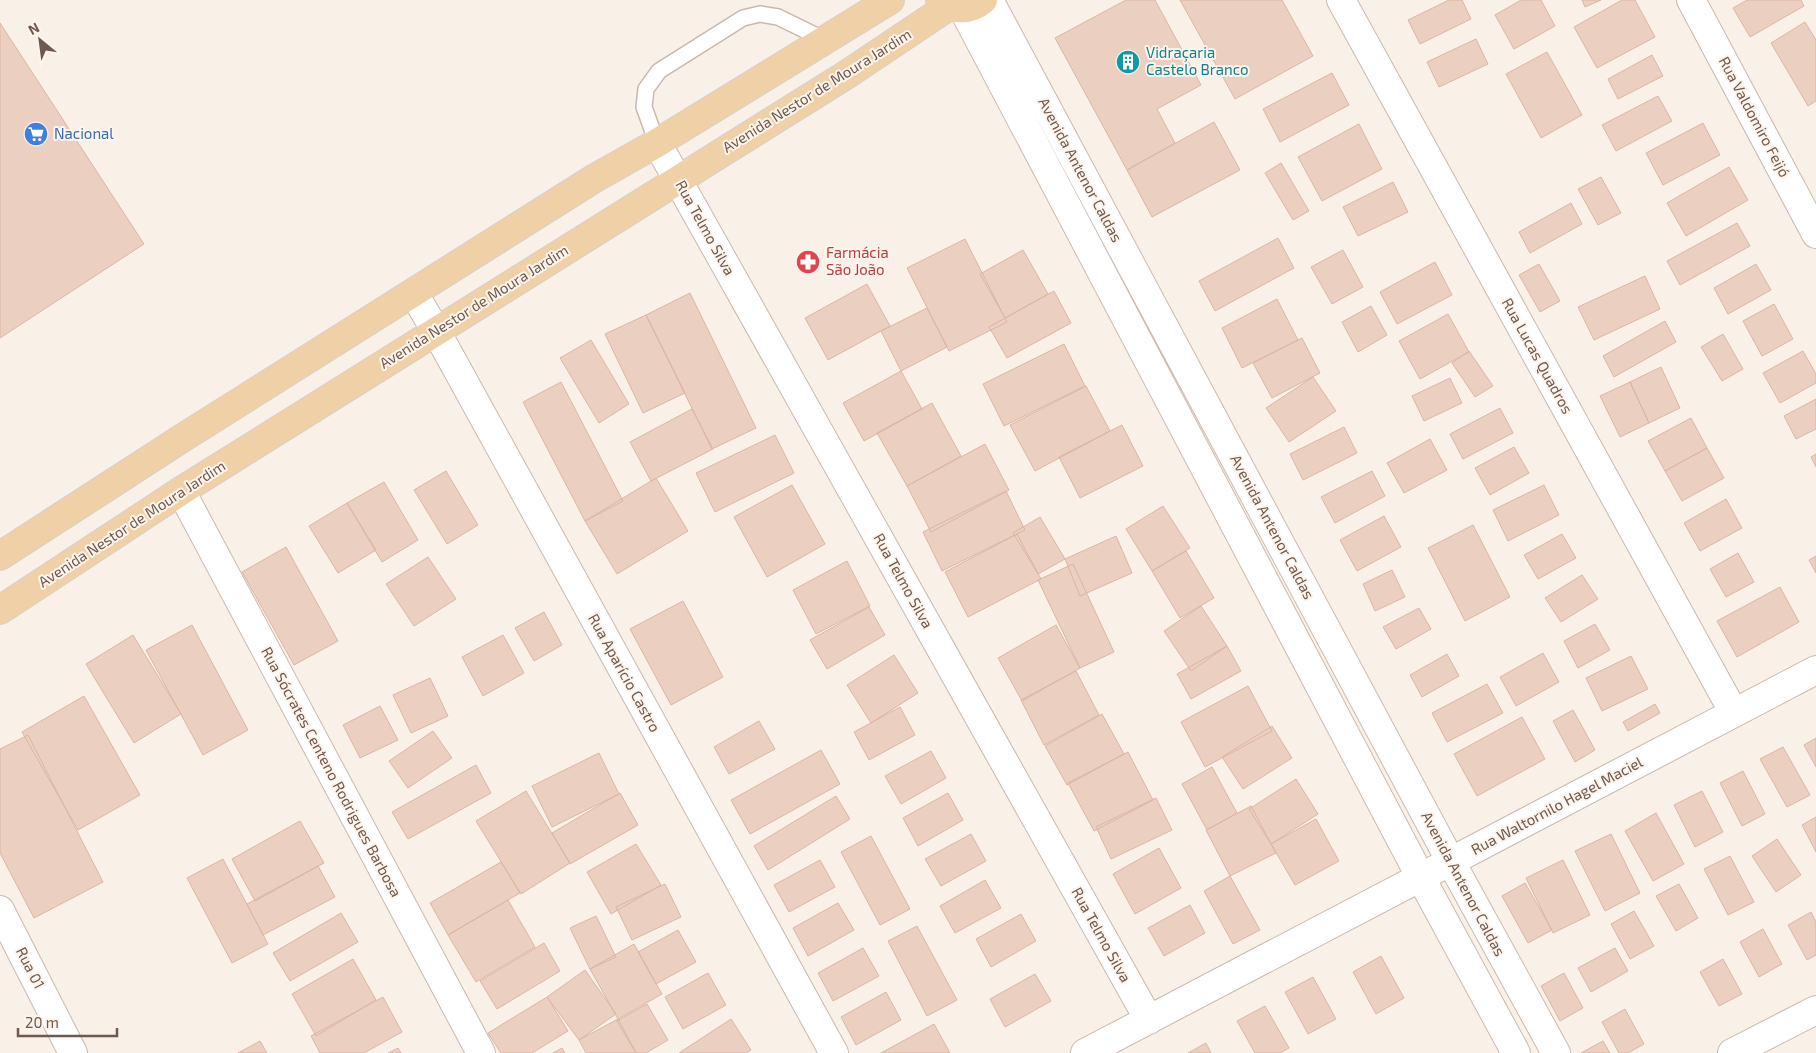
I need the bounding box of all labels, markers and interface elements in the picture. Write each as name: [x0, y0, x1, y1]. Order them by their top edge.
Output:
north arrow: [15, 15, 65, 65]
text: N: [25, 18, 42, 38]
street label: Avenida Nestor de Moura Jardim: [719, 24, 914, 156]
place label: Vidraçaria Castelo Branco: [1146, 43, 1249, 78]
building icon: Vidraçaria Castelo Branco: [1115, 49, 1141, 75]
street label: Rua Valdomiro Feijó: [1715, 53, 1794, 180]
street label: Avenida Antenor Caldas: [1035, 94, 1127, 245]
supermarket icon: Nacional: [23, 121, 49, 147]
place label: Nacional: [54, 124, 114, 142]
street label: Rua Telmo Silva: [672, 177, 739, 278]
street label: Avenida Nestor de Moura Jardim: [376, 240, 571, 372]
place label: Farmácia São João: [826, 243, 889, 278]
pharmacy icon: Farmácia São João: [795, 249, 821, 275]
street label: Rua Lucas Quadros: [1498, 294, 1577, 417]
street label: Avenida Antenor Caldas: [1227, 451, 1319, 602]
street label: Avenida Nestor de Moura Jardim: [35, 456, 228, 590]
street label: Rua Telmo Silva: [870, 530, 937, 631]
street label: Rua Aparício Castro: [585, 610, 665, 735]
street label: Rua Sócrates Centeno Rodrigues Barbosa: [258, 643, 406, 900]
street label: Rua Waltornilo Hagel Maciel: [1468, 752, 1646, 858]
street label: Avenida Antenor Caldas: [1418, 808, 1510, 959]
street label: Rua Telmo Silva: [1068, 884, 1135, 985]
street label: Rua 01: [13, 944, 49, 991]
scale bar: [18, 1006, 116, 1038]
text: 20 m: [25, 1013, 59, 1031]

